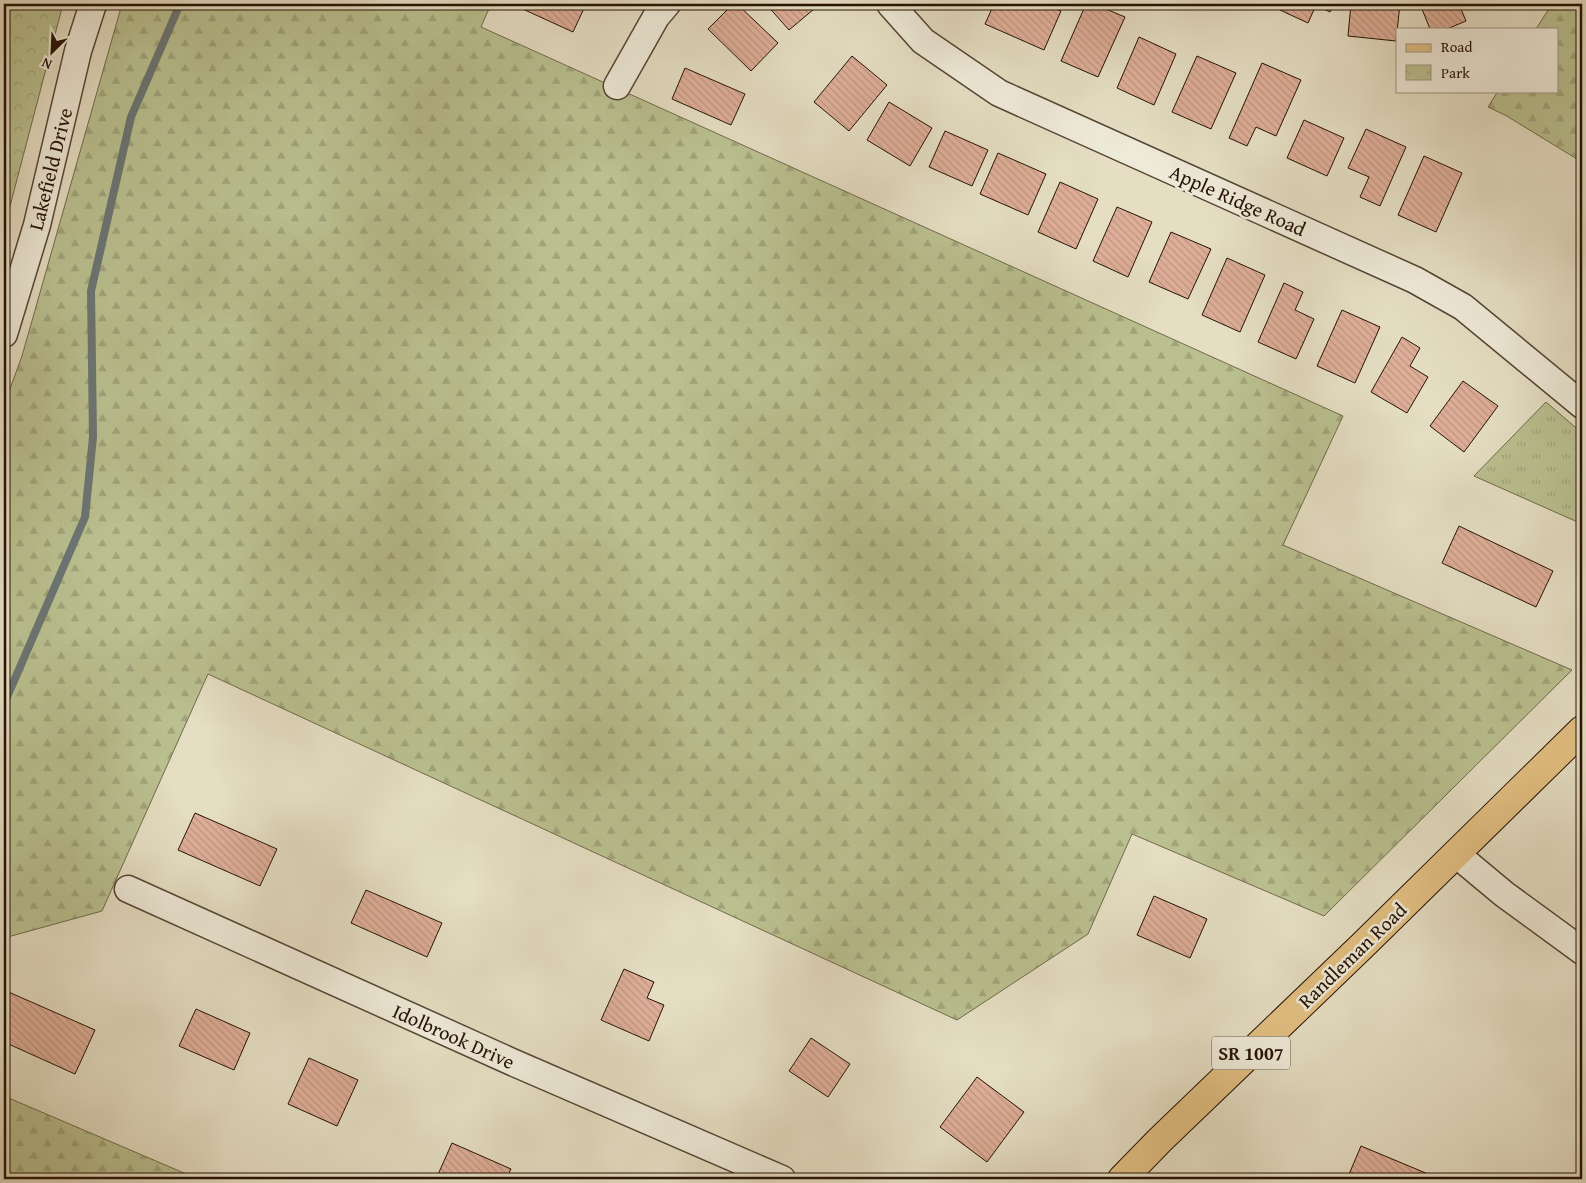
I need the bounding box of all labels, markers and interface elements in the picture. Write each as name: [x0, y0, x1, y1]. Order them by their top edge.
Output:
north arrow: [28, 28, 78, 78]
legend: [1396, 28, 1558, 92]
text: Road: [1441, 36, 1472, 57]
text: N: [38, 53, 55, 75]
text: Park: [1441, 62, 1470, 83]
street label: Lakefield Drive: [21, 105, 79, 233]
street label: Apple Ridge Road: [1165, 157, 1311, 243]
street label: Randleman Road: [1291, 895, 1413, 1014]
street label: Idolbrook Drive: [388, 996, 520, 1076]
road number: SR 1007: [1212, 1036, 1290, 1070]

